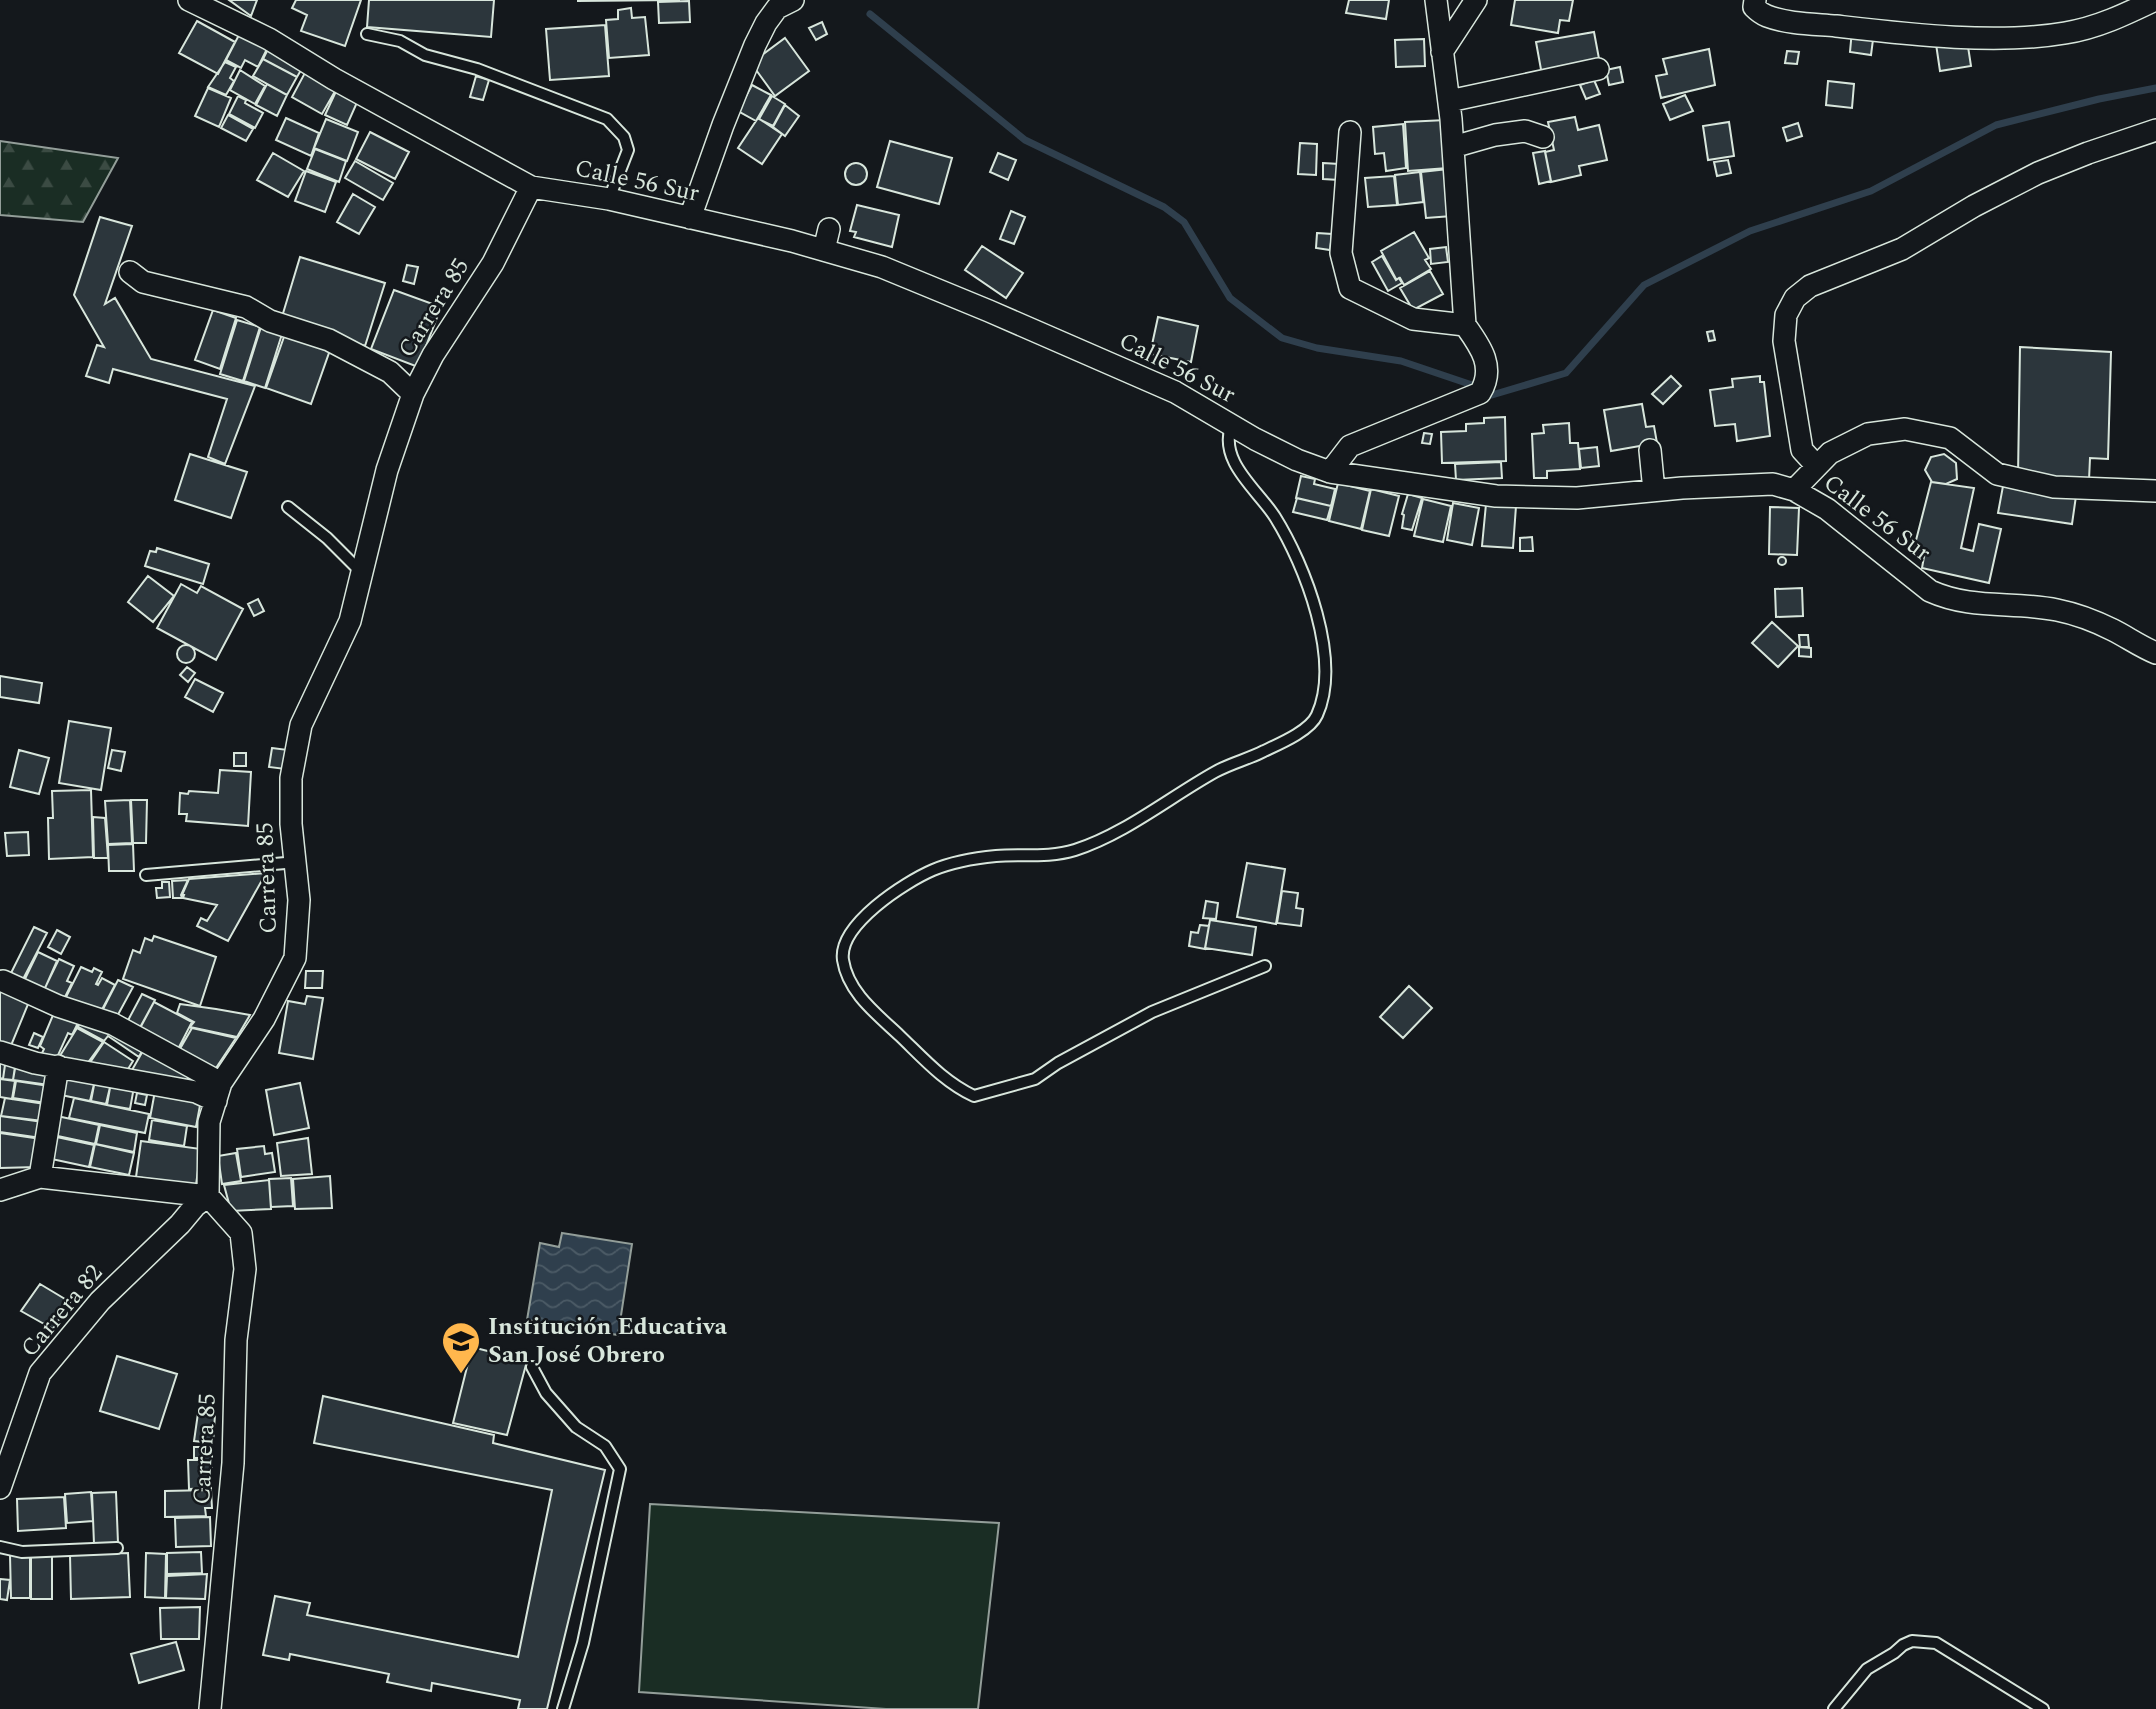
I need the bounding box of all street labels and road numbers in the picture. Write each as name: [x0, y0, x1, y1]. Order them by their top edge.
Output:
street label: Calle 56 Sur: [571, 150, 703, 212]
street label: Carrera 85: [389, 251, 479, 365]
street label: Calle 56 Sur: [1112, 323, 1242, 413]
street label: Calle 56 Sur: [1816, 466, 1938, 570]
street label: Carrera 85: [247, 822, 287, 934]
street label: Carrera 82: [12, 1257, 112, 1365]
street label: Carrera 85: [184, 1392, 226, 1506]

